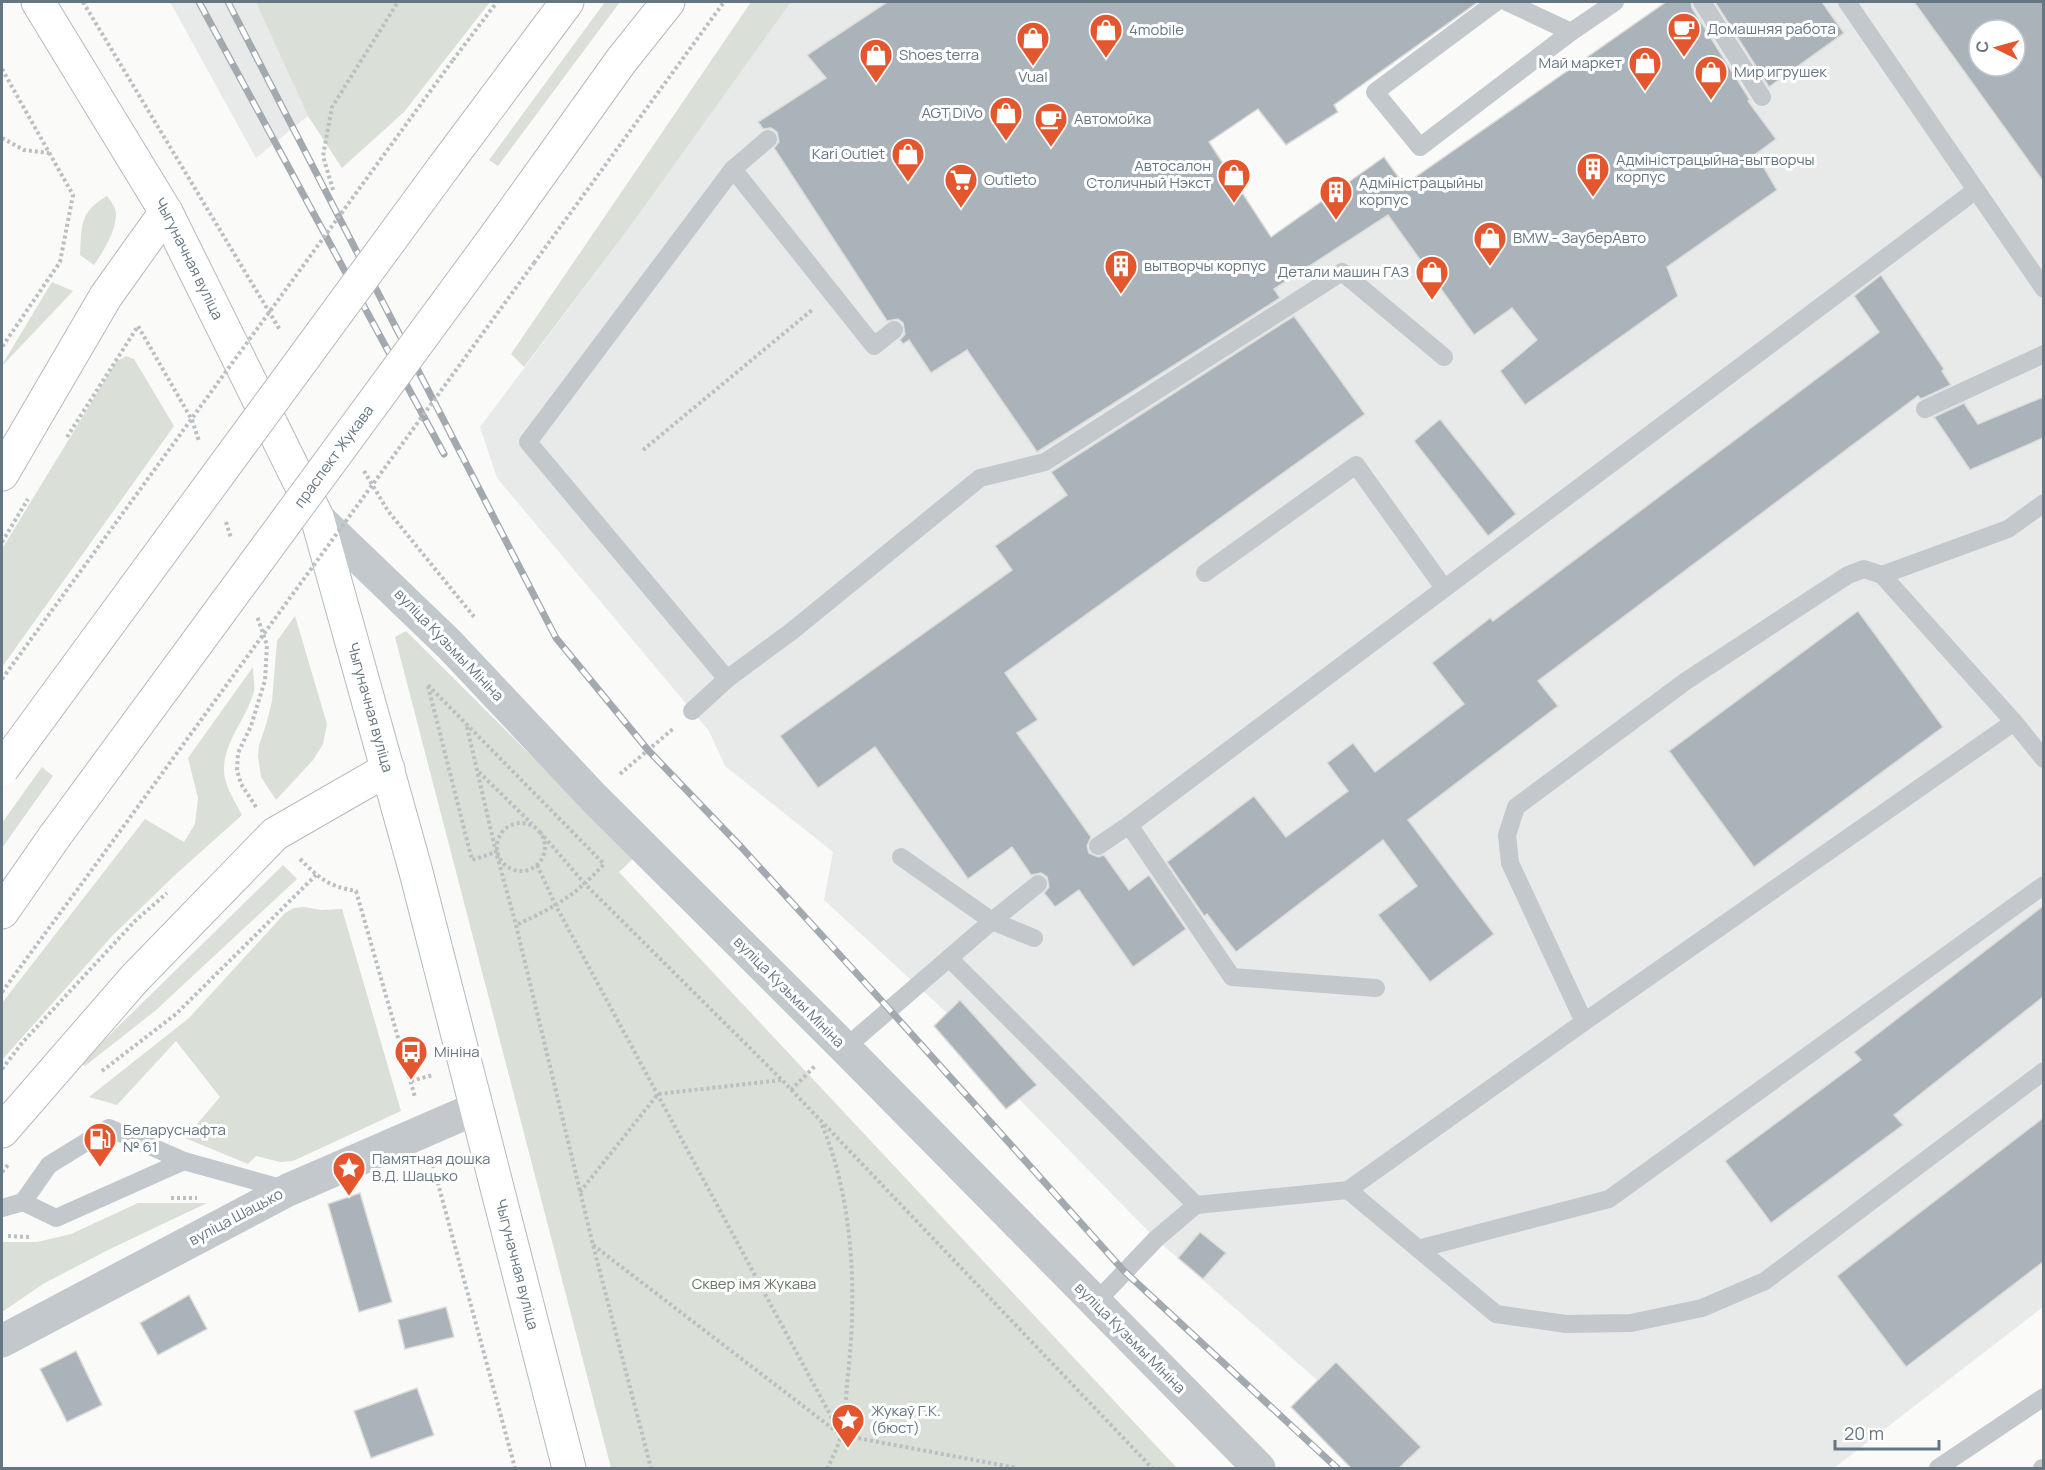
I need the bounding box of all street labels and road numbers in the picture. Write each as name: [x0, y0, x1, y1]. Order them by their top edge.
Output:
street label: Чыгуначная вуліца: [150, 194, 229, 323]
street label: праспект Жукава: [289, 401, 378, 512]
street label: вуліца Кузьмы Мініна: [390, 584, 509, 706]
street label: Чыгуначная вуліца: [342, 640, 399, 775]
street label: вуліца Кузьмы Мініна: [729, 931, 850, 1052]
street label: вуліца Шацько: [185, 1183, 287, 1250]
street label: Чыгуначная вуліца: [490, 1197, 544, 1332]
street label: вуліца Кузьмы Мініна: [1070, 1277, 1191, 1398]

